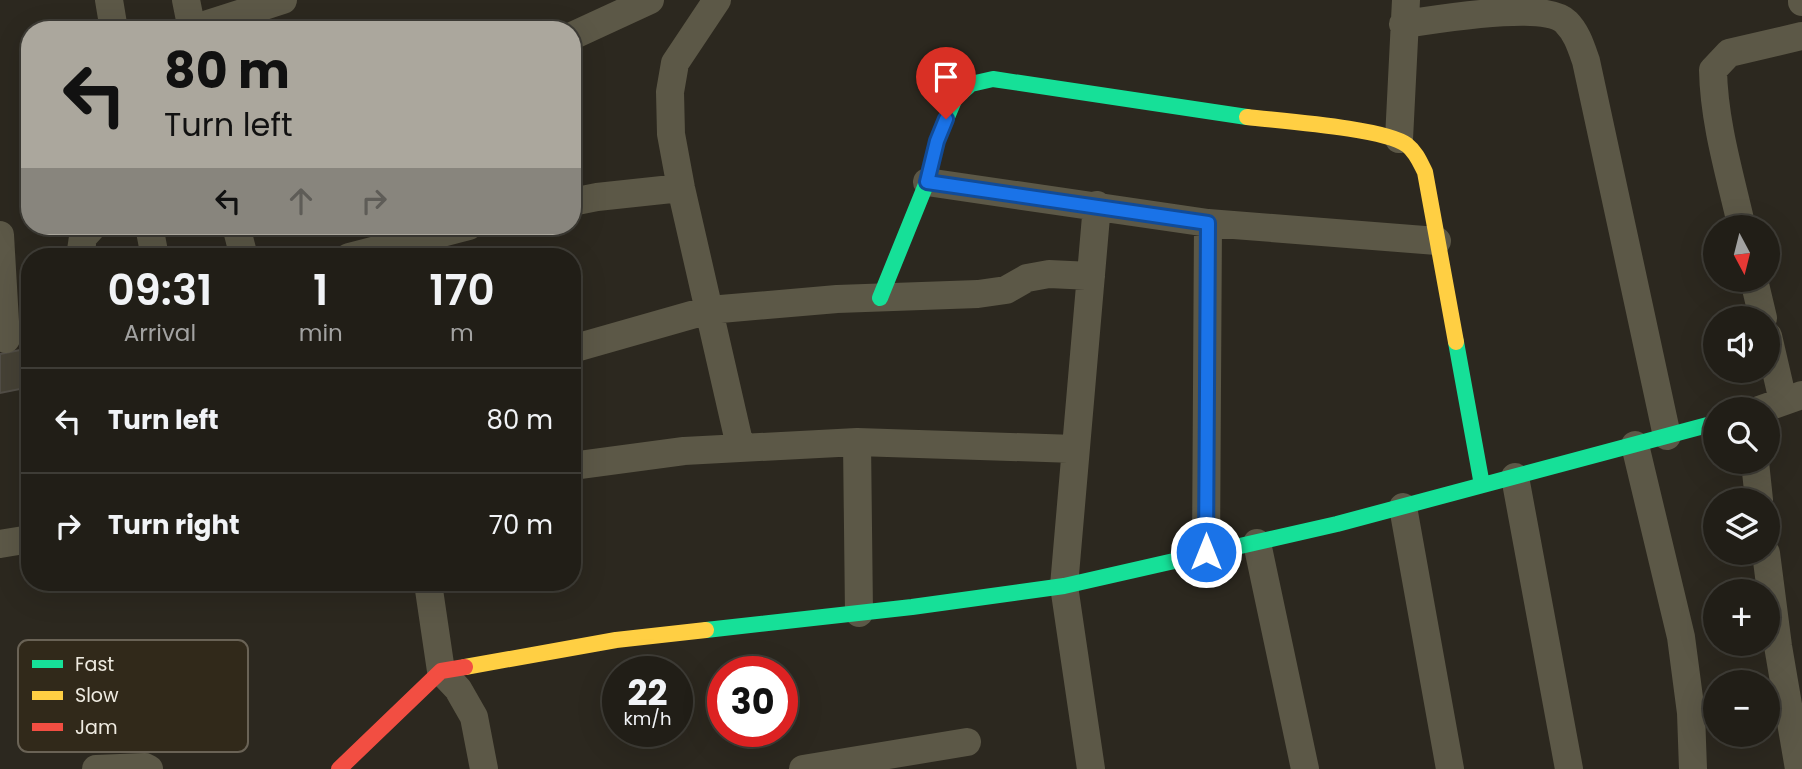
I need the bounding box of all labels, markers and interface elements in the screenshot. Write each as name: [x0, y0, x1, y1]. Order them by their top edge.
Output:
text: 80 m: [164, 37, 290, 105]
pin: [916, 47, 976, 119]
icon: left: [49, 49, 140, 140]
icon: arrive: [927, 58, 965, 96]
text: Turn left: [164, 102, 293, 147]
icon: left: [209, 182, 247, 220]
icon: ahead: [282, 182, 320, 220]
icon: right: [355, 182, 393, 220]
north arrow: [1703, 215, 1780, 292]
map controls: [1703, 215, 1780, 747]
text: 09:31: [107, 261, 212, 320]
text: 1: [313, 261, 328, 320]
text: 170: [429, 261, 495, 320]
button: sound: [1703, 306, 1780, 383]
text: Arrival: [124, 317, 196, 349]
text: min: [299, 317, 343, 349]
text: m: [450, 317, 474, 349]
button: search: [1703, 397, 1780, 474]
icon: left: [49, 402, 87, 440]
text: Turn left: [108, 402, 219, 438]
text: 80 m: [487, 402, 553, 438]
button: layers: [1703, 488, 1780, 565]
icon: right: [49, 507, 87, 545]
text: Turn right: [108, 507, 240, 543]
text: 70 m: [489, 507, 553, 543]
position arrow: [1169, 515, 1243, 589]
button: +: [1703, 579, 1780, 656]
legend: [18, 640, 248, 752]
text: Fast: [75, 651, 114, 678]
speed limit sign: 30: [707, 656, 798, 747]
text: 22: [628, 668, 667, 717]
button: −: [1703, 670, 1780, 747]
text: Slow: [75, 682, 119, 709]
text: km/h: [624, 706, 671, 731]
text: Jam: [75, 714, 117, 741]

